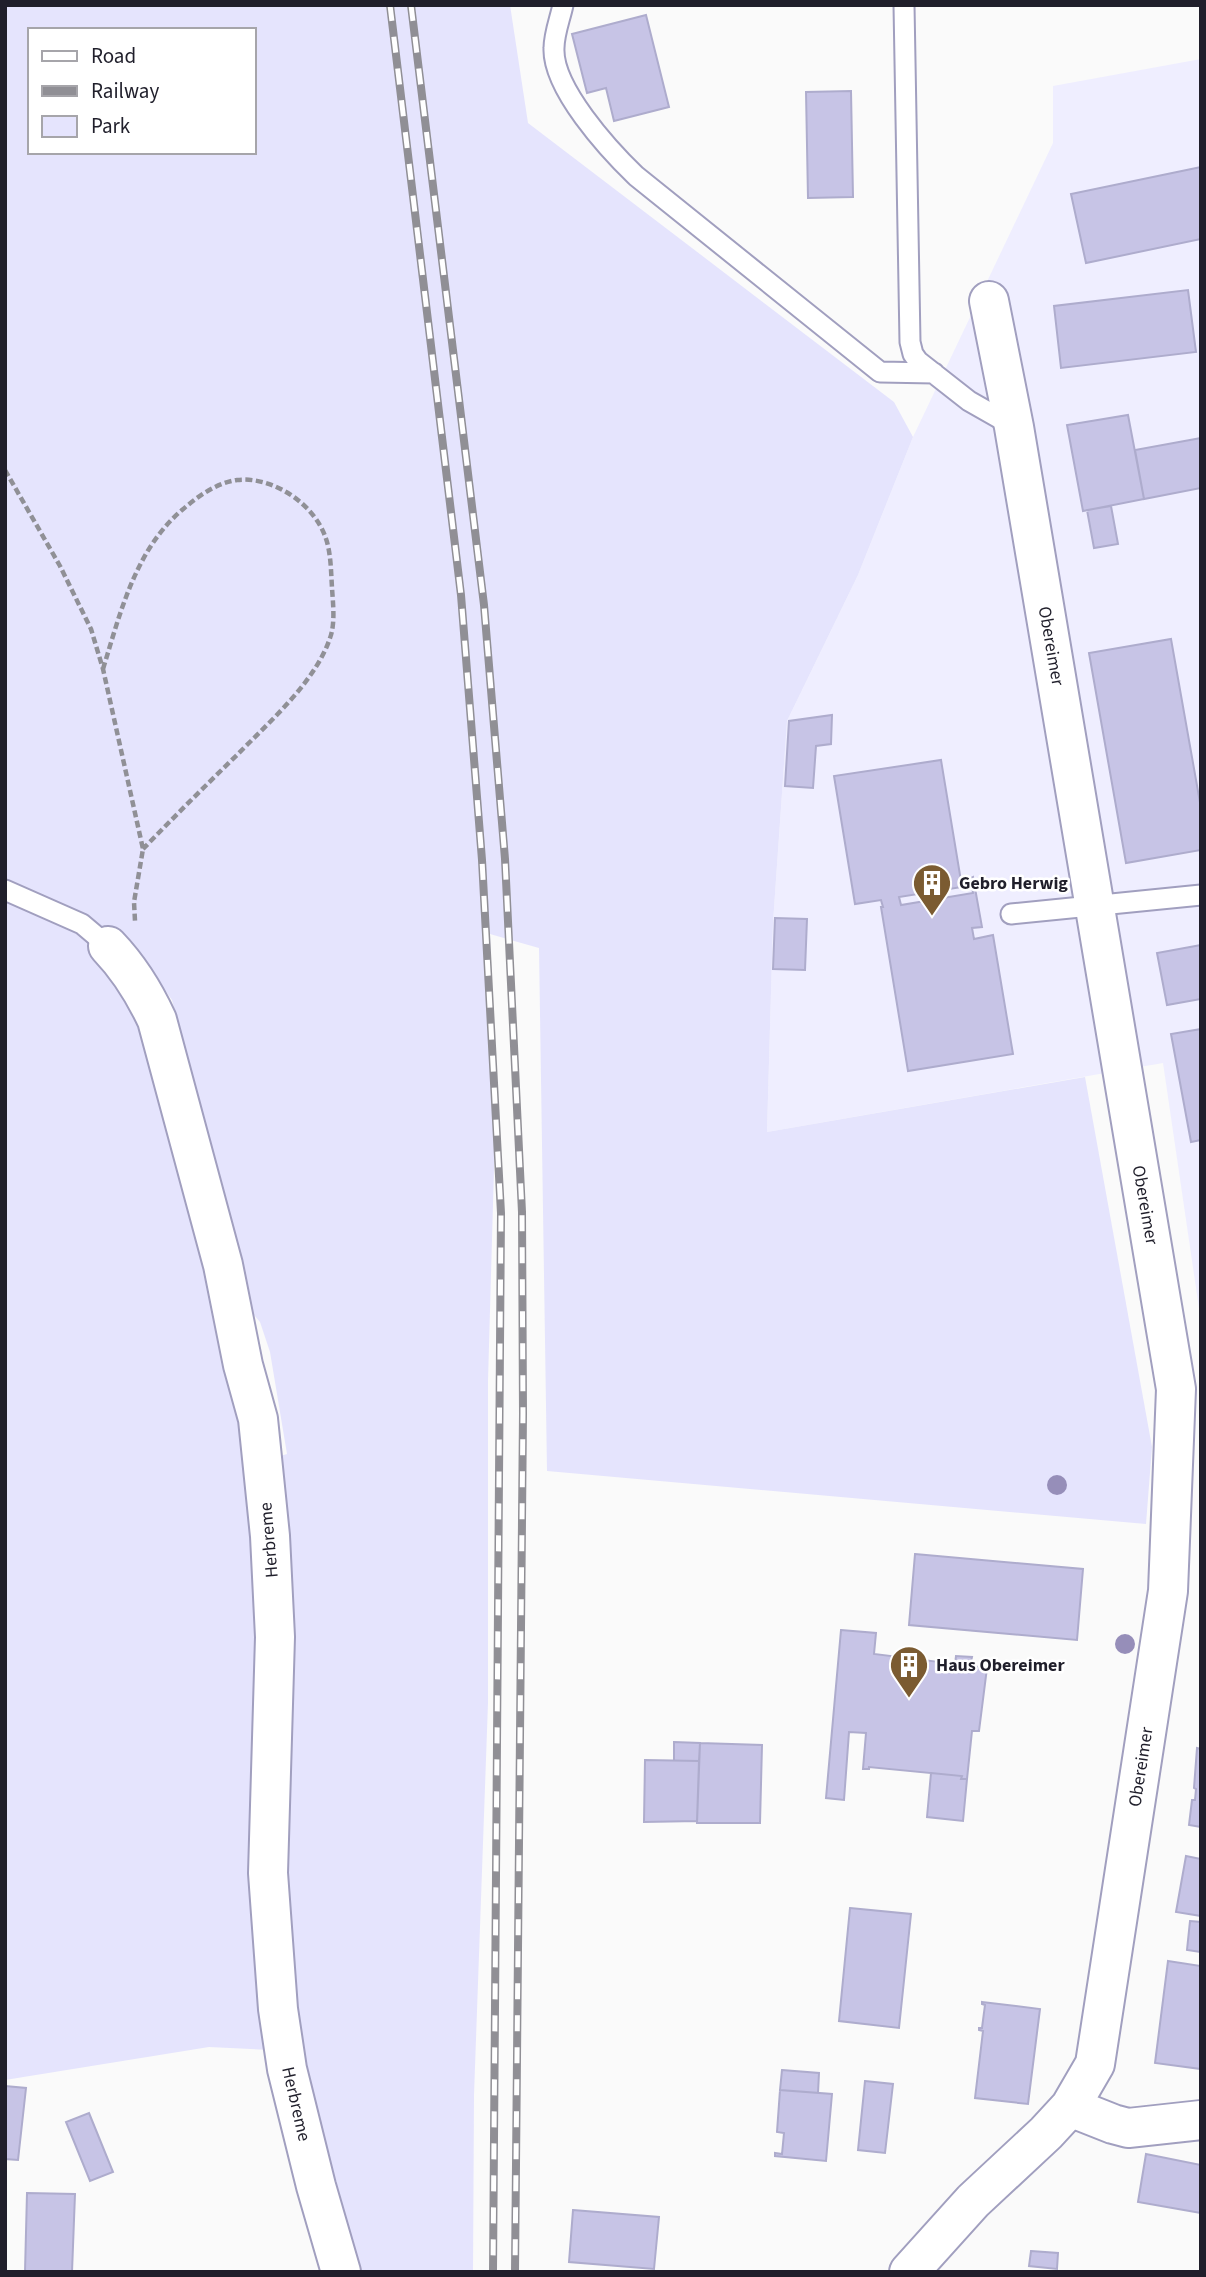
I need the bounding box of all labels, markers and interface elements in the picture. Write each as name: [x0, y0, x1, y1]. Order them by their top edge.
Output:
legend: [28, 28, 256, 154]
text: Road: [91, 41, 136, 71]
text: Railway: [91, 76, 159, 106]
text: Park: [91, 111, 131, 141]
street label: Obereimer: [1032, 604, 1070, 688]
building icon: Gebro Herwig: [911, 862, 953, 917]
place label: Gebro Herwig: [959, 871, 1068, 896]
street label: Obereimer: [1126, 1163, 1164, 1247]
street label: Herbreme: [253, 1501, 285, 1579]
building icon: Haus Obereimer: [888, 1644, 930, 1699]
place label: Haus Obereimer: [936, 1653, 1065, 1678]
street label: Obereimer: [1122, 1725, 1160, 1809]
street label: Herbreme: [275, 2064, 317, 2144]

